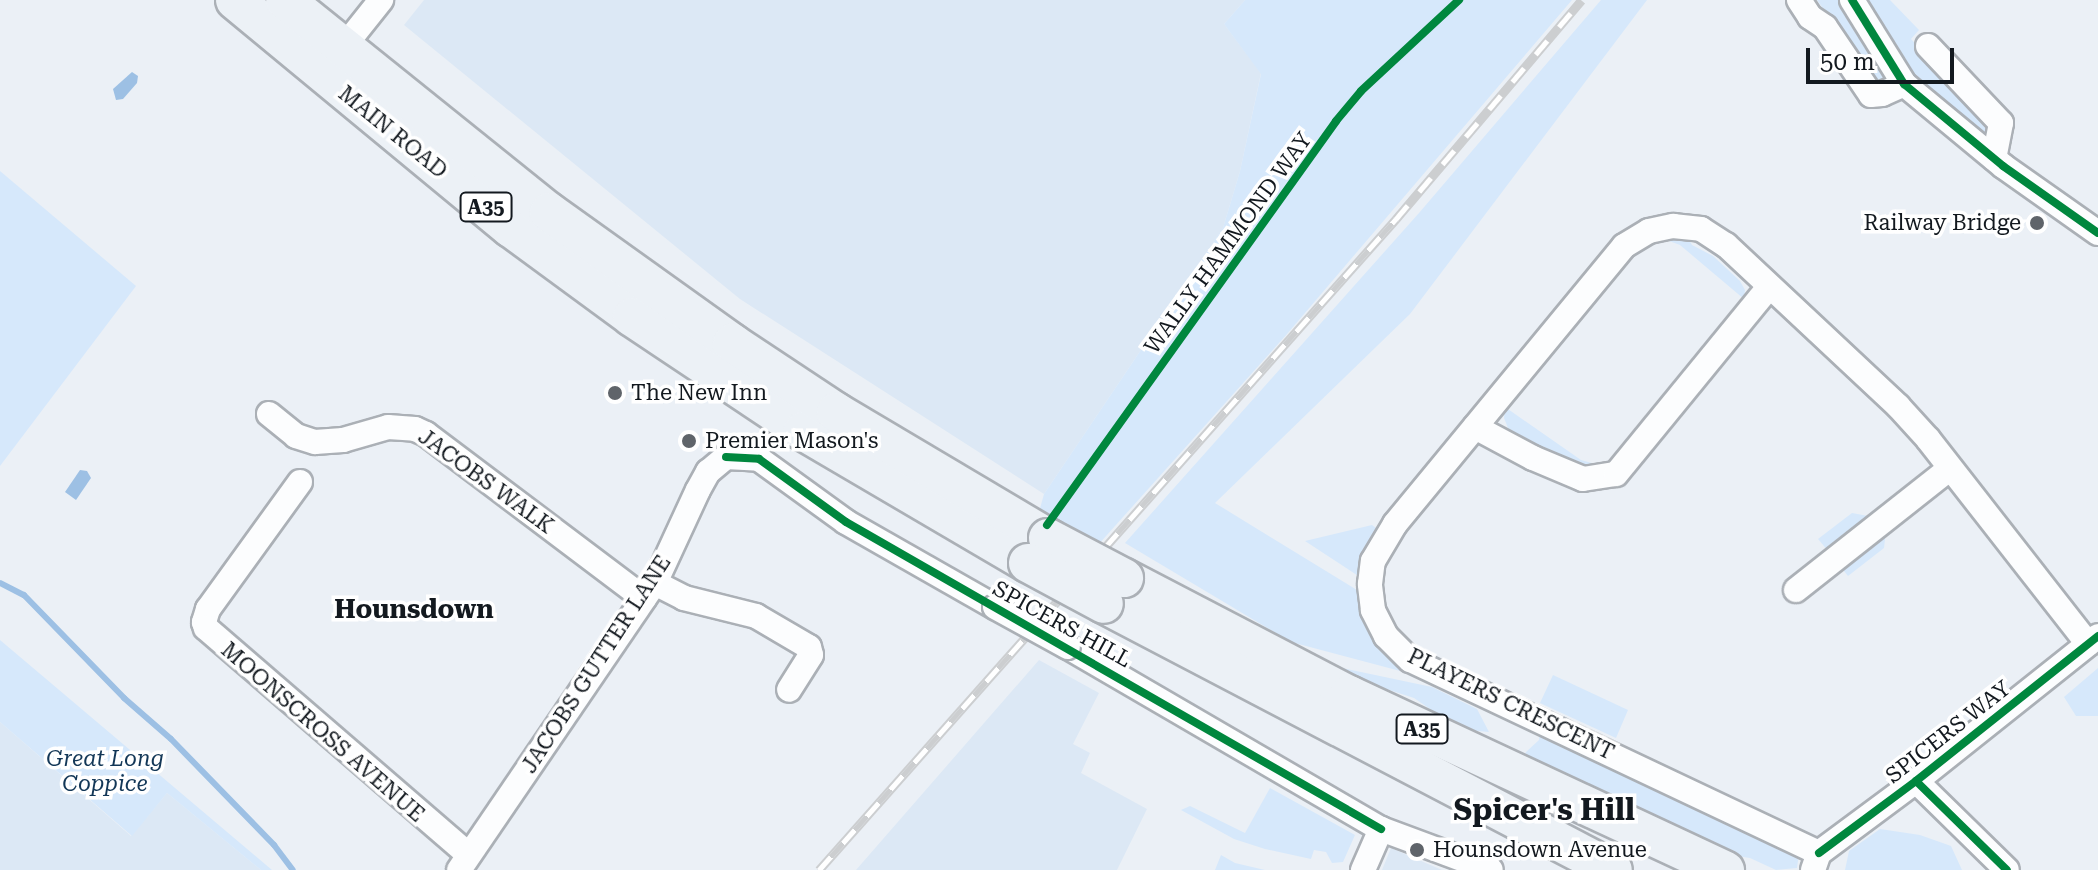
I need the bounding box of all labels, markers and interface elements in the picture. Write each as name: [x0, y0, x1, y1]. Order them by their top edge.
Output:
scale bar: [1810, 32, 1958, 82]
text: 50 m: [1820, 48, 1875, 76]
street label: MAIN ROAD: [333, 80, 453, 184]
street label: WALLY HAMMOND WAY: [1139, 127, 1317, 359]
road number: A35: [458, 191, 514, 223]
place label: Railway Bridge: [1863, 210, 2021, 236]
marker: Railway Bridge: [2028, 214, 2046, 232]
place label: The New Inn: [631, 380, 767, 406]
marker: The New Inn: [606, 384, 624, 402]
street label: JACOBS WALK: [413, 423, 559, 539]
place label: Premier Mason's: [705, 428, 878, 454]
marker: Premier Mason's: [680, 432, 698, 450]
street label: JACOBS GUTTER LANE: [516, 550, 676, 778]
street label: SPICERS HILL: [988, 575, 1136, 673]
district label: Hounsdown: [334, 594, 494, 626]
street label: MOONSCROSS AVENUE: [216, 636, 430, 828]
street label: PLAYERS CRESCENT: [1403, 642, 1619, 766]
street label: SPICERS WAY: [1880, 675, 2016, 789]
road number: A35: [1394, 713, 1450, 745]
park label: Great Long Coppice: [46, 745, 164, 796]
district label: Spicer's Hill: [1453, 792, 1635, 828]
place label: Hounsdown Avenue: [1433, 837, 1647, 863]
marker: Hounsdown Avenue: [1408, 841, 1426, 859]

